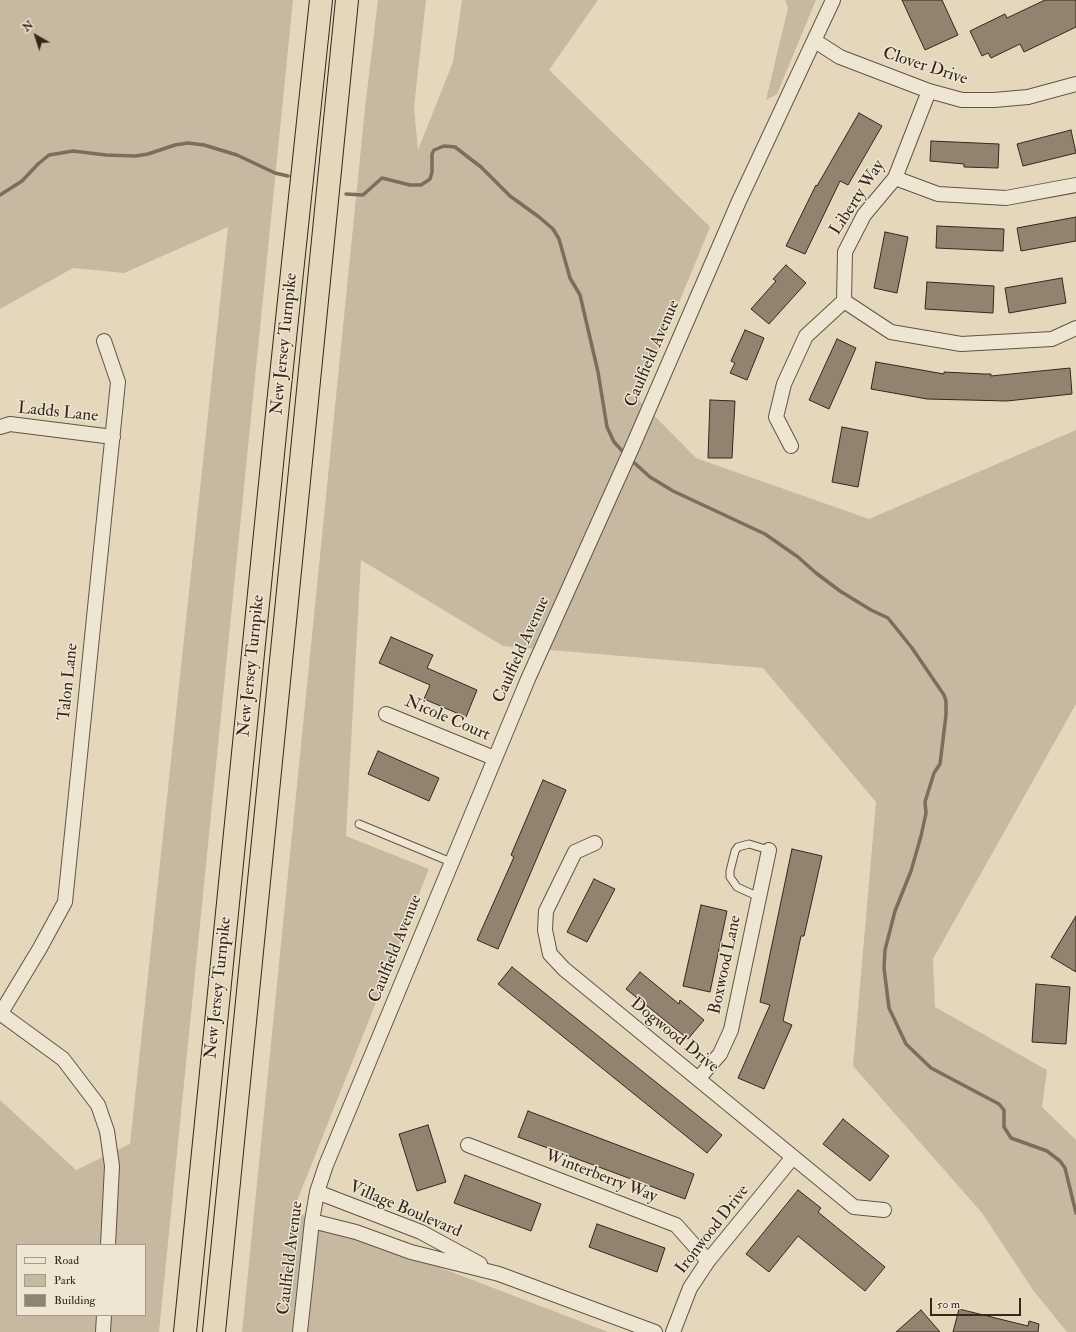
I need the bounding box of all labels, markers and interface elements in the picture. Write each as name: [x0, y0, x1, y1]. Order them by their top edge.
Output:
north arrow: [16, 16, 56, 56]
text: N: [20, 18, 36, 34]
street label: Clover Drive: [880, 44, 970, 90]
street label: Liberty Way: [826, 157, 890, 239]
street label: New Jersey Turnpike: [267, 272, 303, 416]
street label: Caulfield Avenue: [621, 297, 685, 411]
street label: Ladds Lane: [17, 399, 99, 427]
street label: New Jersey Turnpike: [234, 594, 270, 738]
street label: Caulfield Avenue: [489, 594, 555, 706]
street label: Talon Lane: [55, 642, 83, 722]
street label: Nicole Court: [401, 692, 493, 746]
street label: Caulfield Avenue: [365, 892, 427, 1006]
street label: Boxwood Lane: [706, 914, 746, 1016]
street label: New Jersey Turnpike: [201, 916, 237, 1060]
street label: Dogwood Drive: [626, 994, 722, 1078]
street label: Winterberry Way: [542, 1146, 660, 1208]
street label: Village Boulevard: [346, 1177, 464, 1243]
street label: Ironwood Drive: [672, 1181, 754, 1279]
street label: Caulfield Avenue: [274, 1200, 308, 1316]
legend: [16, 1244, 146, 1316]
text: Road: [54, 1253, 79, 1268]
text: Park: [54, 1273, 76, 1288]
scale bar: [932, 1290, 1023, 1316]
text: Building: [54, 1293, 95, 1308]
text: 50 m: [937, 1297, 960, 1312]

